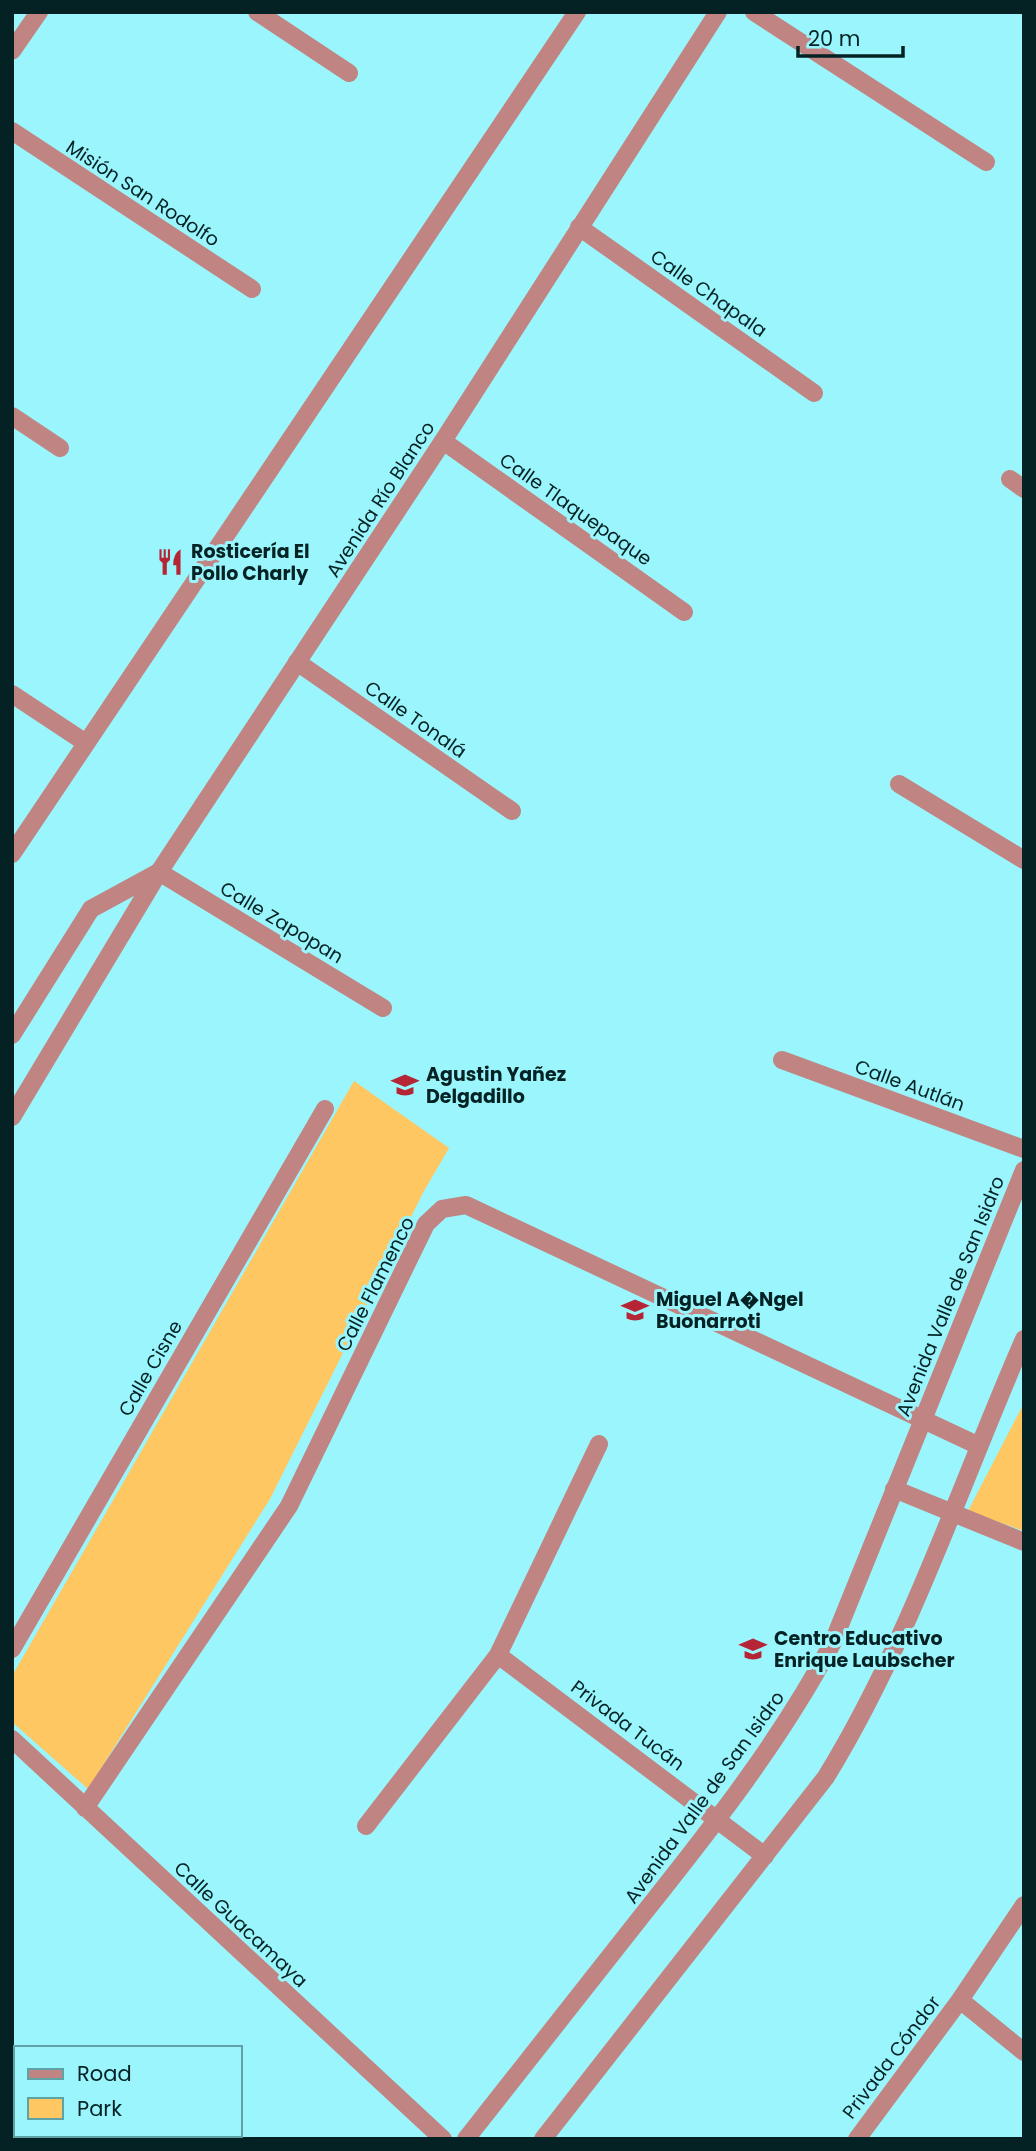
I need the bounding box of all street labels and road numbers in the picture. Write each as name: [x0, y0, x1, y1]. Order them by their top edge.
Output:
street label: Misión San Rodolfo: [61, 134, 225, 253]
street label: Calle Chapala: [645, 243, 772, 344]
street label: Avenida Río Blanco: [320, 416, 441, 583]
street label: Calle Tlaquepaque: [494, 447, 658, 572]
street label: Calle Tonalá: [359, 674, 472, 765]
street label: Calle Zapopan: [215, 875, 349, 970]
street label: Calle Autlán: [851, 1053, 969, 1118]
street label: Avenida Valle de San Isidro: [890, 1172, 1011, 1420]
street label: Calle Flamenco: [330, 1212, 421, 1356]
street label: Calle Cisne: [112, 1315, 189, 1421]
street label: Privada Tucán: [565, 1674, 690, 1777]
street label: Avenida Valle de San Isidro: [618, 1685, 791, 1909]
street label: Calle Guacamaya: [168, 1855, 313, 1994]
street label: Privada Cóndor: [836, 1990, 947, 2125]

